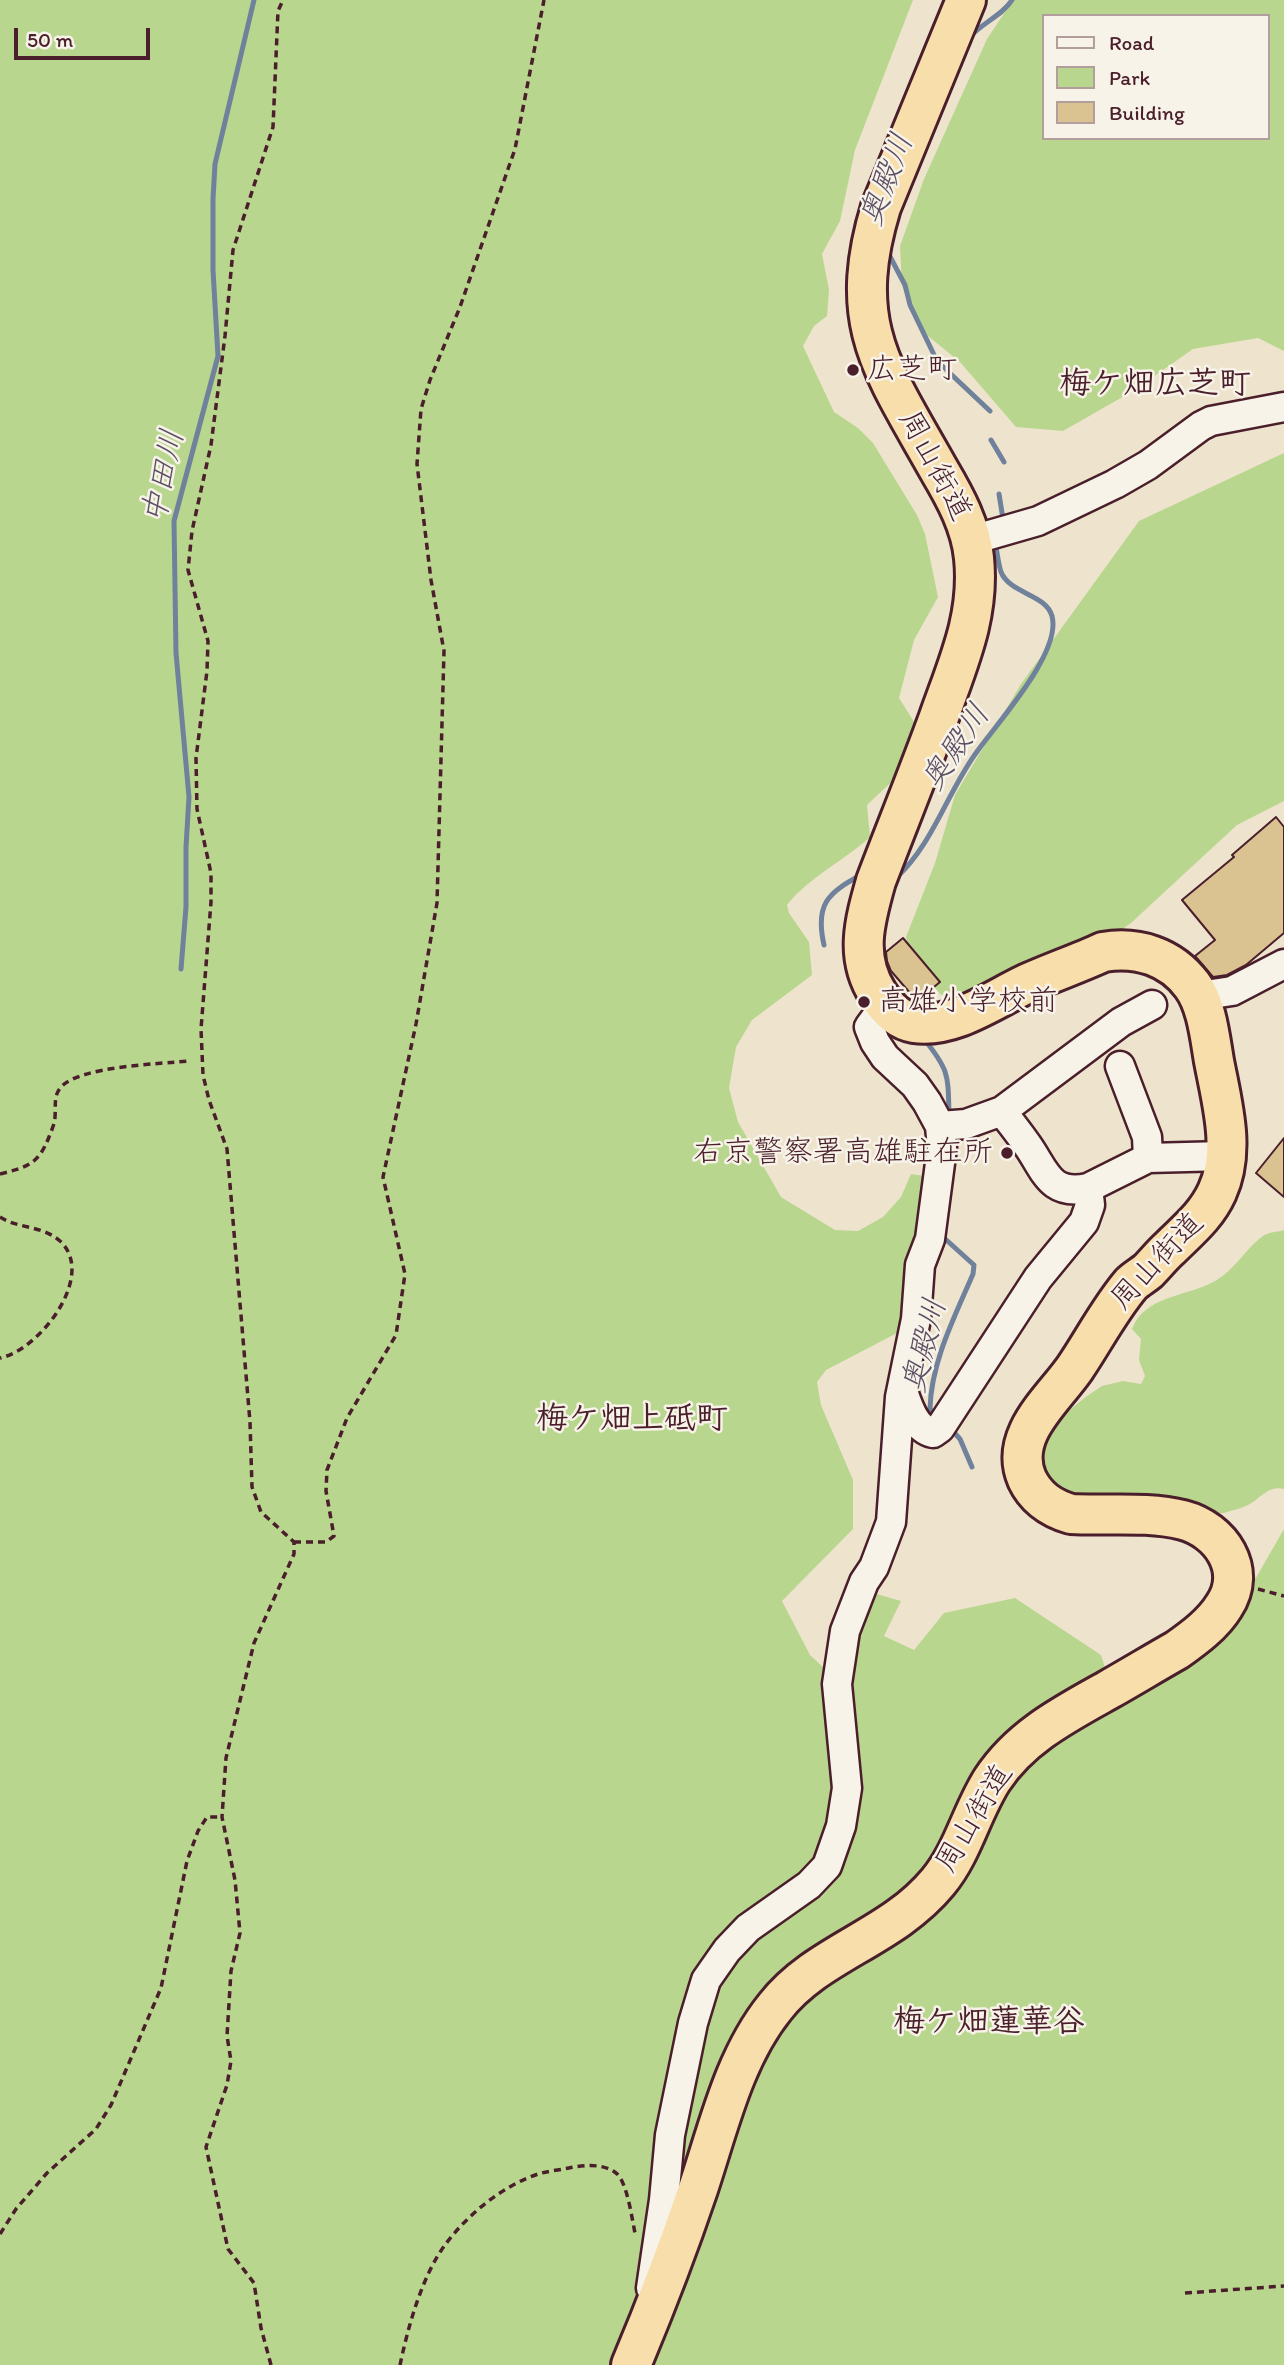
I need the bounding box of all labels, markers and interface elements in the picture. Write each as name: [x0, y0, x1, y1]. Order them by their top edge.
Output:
scale bar: [18, 14, 154, 58]
legend: [1042, 14, 1270, 140]
text: 50 m: [27, 27, 73, 52]
text: Road: [1109, 30, 1154, 55]
text: Park: [1109, 65, 1150, 90]
text: Building: [1109, 100, 1185, 125]
water label: 奥殿川: [853, 128, 923, 232]
place label: 広芝町: [867, 352, 957, 388]
marker: 広芝町: [845, 362, 861, 378]
district label: 梅ケ畑広芝町: [1059, 366, 1251, 404]
street label: 周山街道: [890, 405, 978, 527]
water label: 中田川: [136, 426, 194, 528]
water label: 奥殿川: [914, 697, 1000, 799]
place label: 高雄小学校前: [878, 984, 1058, 1020]
marker: 高雄小学校前: [856, 994, 872, 1010]
place label: 右京警察署高雄駐在所: [693, 1135, 993, 1171]
marker: 右京警察署高雄駐在所: [999, 1145, 1015, 1161]
street label: 周山街道: [1104, 1206, 1212, 1318]
water label: 奥殿川: [896, 1295, 956, 1397]
district label: 梅ケ畑上砥町: [536, 1401, 728, 1439]
street label: 周山街道: [929, 1758, 1021, 1880]
district label: 梅ケ畑蓮華谷: [893, 2004, 1085, 2042]

